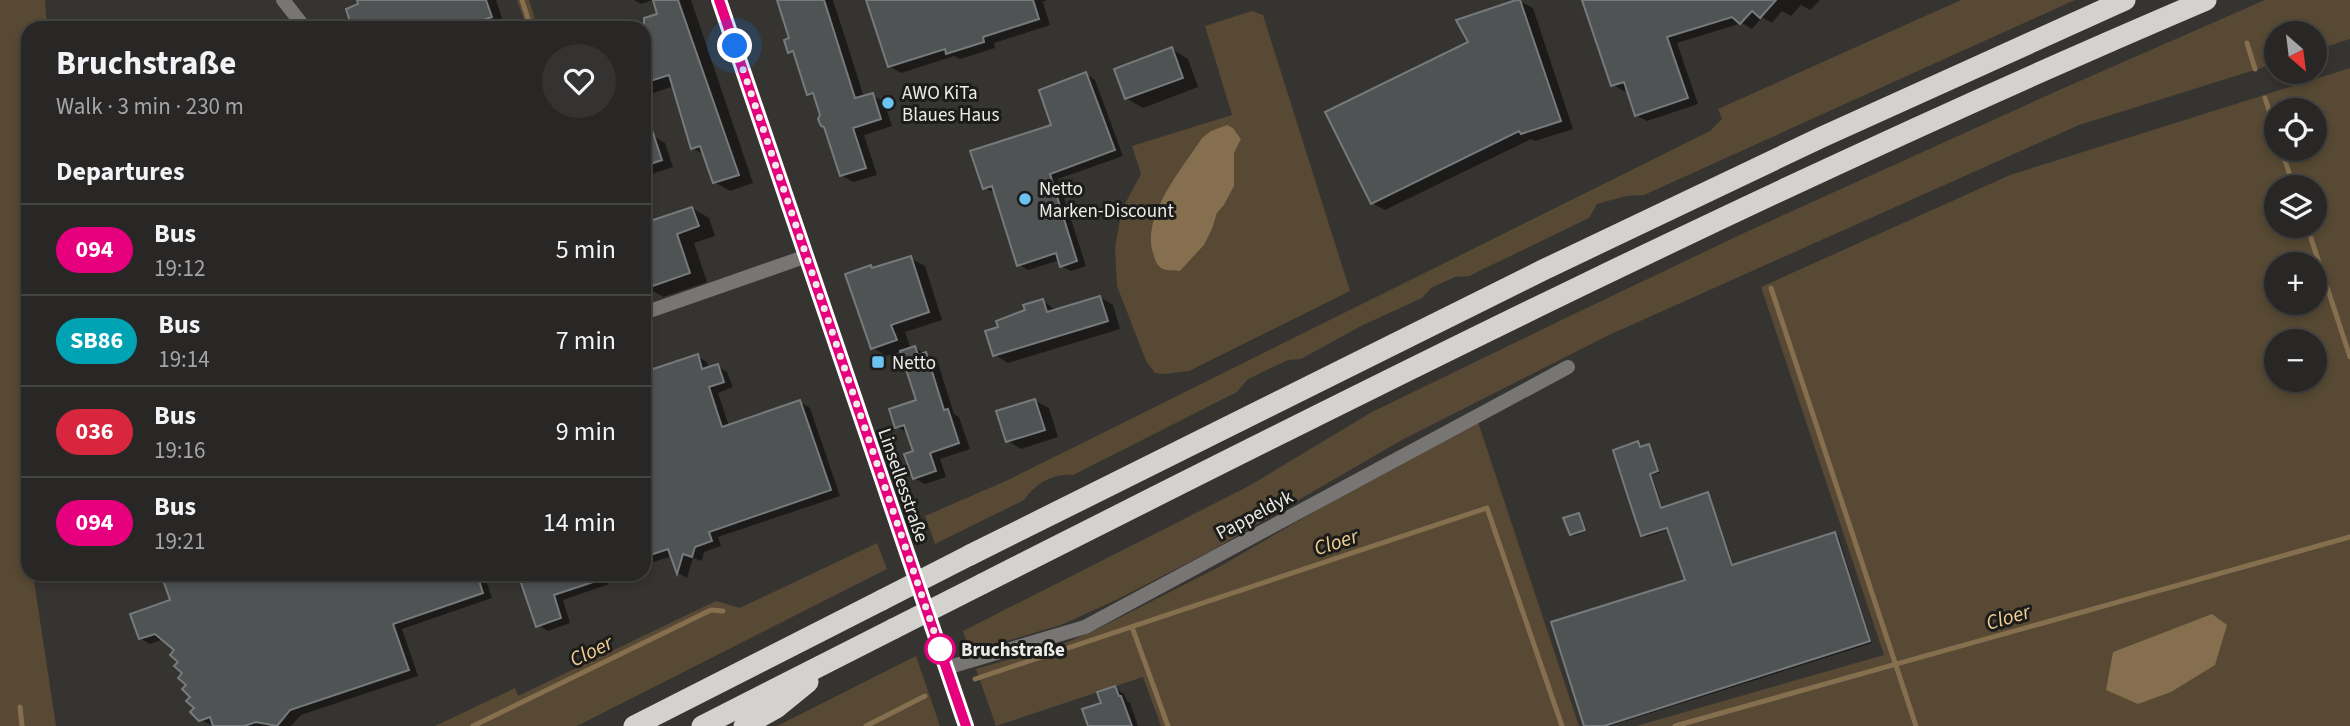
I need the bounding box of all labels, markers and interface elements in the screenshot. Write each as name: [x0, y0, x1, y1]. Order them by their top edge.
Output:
north arrow: [2264, 21, 2328, 84]
map controls: [2264, 21, 2327, 392]
your location: [717, 28, 752, 63]
text: Bruchstraße: [56, 40, 236, 87]
button: heart: [542, 44, 616, 118]
place label: AWO KiTa Blaues Haus: [902, 80, 999, 129]
text: Walk · 3 min · 230 m: [56, 90, 244, 123]
marker: AWO KiTa Blaues Haus: [880, 95, 896, 111]
button: locate: [2264, 98, 2327, 161]
text: Departures: [56, 153, 184, 190]
button: layers: [2264, 175, 2327, 238]
place label: Netto Marken-Discount: [1039, 176, 1174, 225]
marker: Netto Marken-Discount: [1017, 191, 1033, 207]
text: Bus: [154, 215, 196, 252]
text: 5 min: [556, 231, 616, 268]
text: 094: [75, 232, 114, 267]
text: 19:12: [154, 252, 205, 285]
button: +: [2264, 252, 2327, 315]
text: Bus: [158, 306, 200, 343]
text: 7 min: [556, 322, 616, 359]
text: SB86: [70, 323, 123, 358]
button: −: [2264, 329, 2327, 392]
text: 19:14: [158, 343, 210, 376]
place label: Netto: [892, 350, 936, 377]
marker: Netto: [870, 354, 886, 370]
text: Bus: [154, 397, 196, 434]
text: 9 min: [556, 413, 616, 450]
text: 036: [75, 414, 114, 449]
street label: Linsellesstraße: [870, 425, 935, 546]
text: 19:16: [154, 434, 205, 467]
street label: Pappeldyk: [1211, 483, 1299, 547]
text: Bus: [154, 488, 196, 525]
text: 14 min: [543, 504, 616, 541]
text: 094: [75, 505, 114, 540]
water label: Cloer: [1310, 521, 1363, 563]
text: 19:21: [154, 525, 205, 558]
water label: Cloer: [1982, 596, 2034, 638]
water label: Cloer: [564, 627, 618, 674]
marker: Bruchstraße: [925, 634, 955, 664]
place label: Bruchstraße: [961, 637, 1065, 664]

